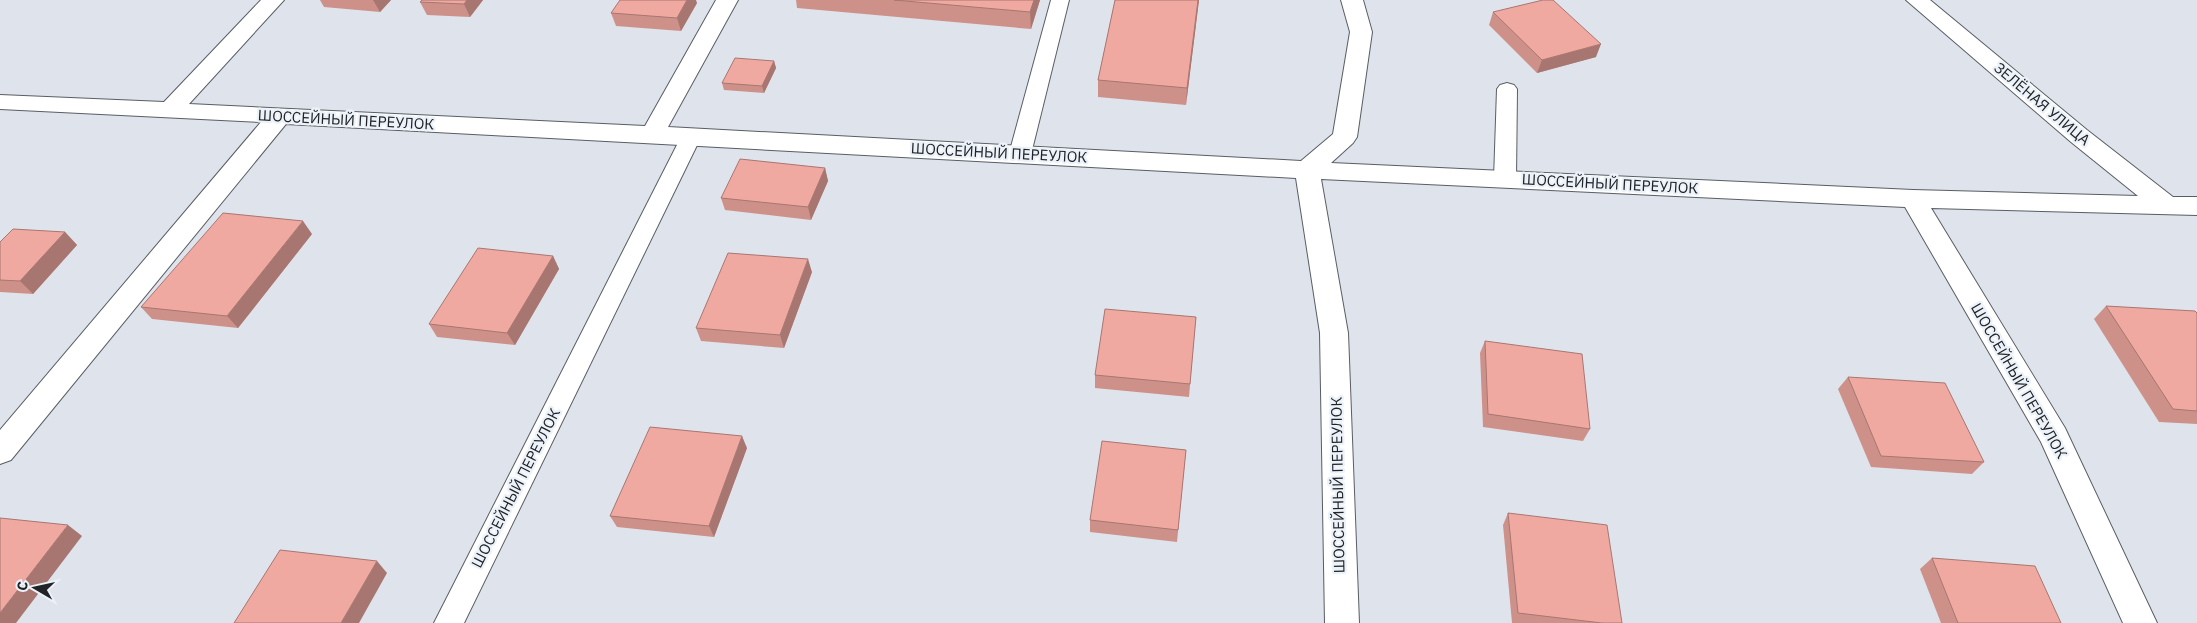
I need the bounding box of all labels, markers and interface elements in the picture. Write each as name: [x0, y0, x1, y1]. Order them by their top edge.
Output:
street label: ЗЕЛЁНАЯ УЛИЦА: [1990, 58, 2095, 150]
street label: ШОССЕЙНЫЙ ПЕРЕУЛОК: [257, 105, 435, 134]
street label: ШОССЕЙНЫЙ ПЕРЕУЛОК: [910, 138, 1088, 167]
street label: ШОССЕЙНЫЙ ПЕРЕУЛОК: [1521, 169, 1699, 198]
street label: ШОССЕЙНЫЙ ПЕРЕУЛОК: [1967, 300, 2072, 462]
street label: ШОССЕЙНЫЙ ПЕРЕУЛОК: [1326, 397, 1349, 573]
street label: ШОССЕЙНЫЙ ПЕРЕУЛОК: [467, 405, 564, 571]
north arrow: [10, 563, 60, 613]
text: С: [13, 580, 32, 592]

